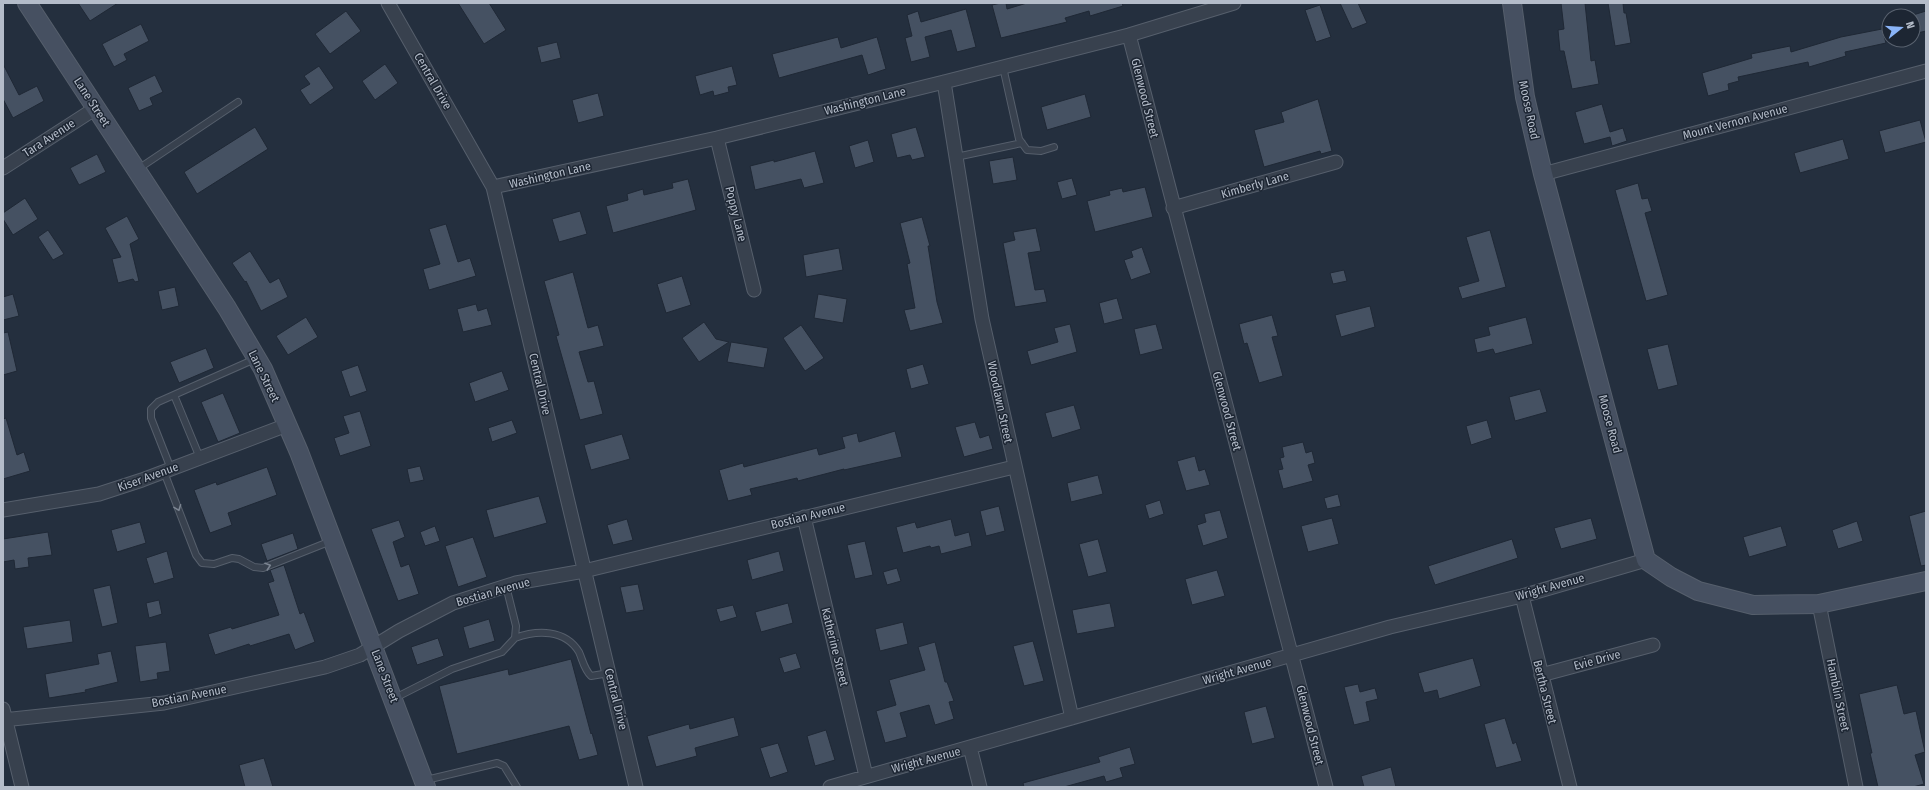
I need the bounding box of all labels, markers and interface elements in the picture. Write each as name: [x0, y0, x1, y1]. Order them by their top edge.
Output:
north arrow: [1881, 8, 1921, 48]
text: N: [1903, 20, 1917, 30]
street label: Central Drive: [411, 50, 455, 112]
street label: Glenwood Street: [1128, 57, 1162, 139]
street label: Lane Street: [71, 75, 113, 129]
street label: Moose Road: [1516, 79, 1542, 141]
street label: Washington Lane: [823, 84, 907, 118]
street label: Mount Vernon Avenue: [1681, 101, 1789, 143]
street label: Tara Avenue: [20, 116, 78, 160]
street label: Washington Lane: [508, 159, 592, 191]
street label: Kimberly Lane: [1220, 169, 1290, 201]
street label: Poppy Lane: [722, 185, 750, 243]
street label: Lane Street: [245, 348, 283, 404]
street label: Central Drive: [526, 352, 554, 416]
street label: Woodlawn Street: [984, 360, 1016, 444]
street label: Glenwood Street: [1210, 370, 1244, 452]
street label: Moose Road: [1595, 393, 1625, 455]
street label: Kiser Avenue: [116, 460, 180, 494]
street label: Bostian Avenue: [769, 500, 847, 532]
one-way arrow: [174, 505, 182, 512]
one-way arrow: [265, 562, 272, 571]
street label: Wright Avenue: [1514, 570, 1586, 604]
street label: Bostian Avenue: [455, 575, 532, 609]
street label: Katherine Street: [819, 606, 851, 688]
street label: Lane Street: [368, 647, 402, 705]
street label: Evie Drive: [1572, 647, 1622, 673]
street label: Wright Avenue: [1201, 654, 1273, 688]
street label: Hamblin Street: [1824, 658, 1853, 733]
street label: Bertha Street: [1530, 659, 1560, 725]
street label: Central Drive: [602, 667, 630, 731]
street label: Bostian Avenue: [150, 682, 228, 710]
street label: Glenwood Street: [1293, 684, 1327, 766]
street label: Wright Avenue: [890, 744, 962, 776]

